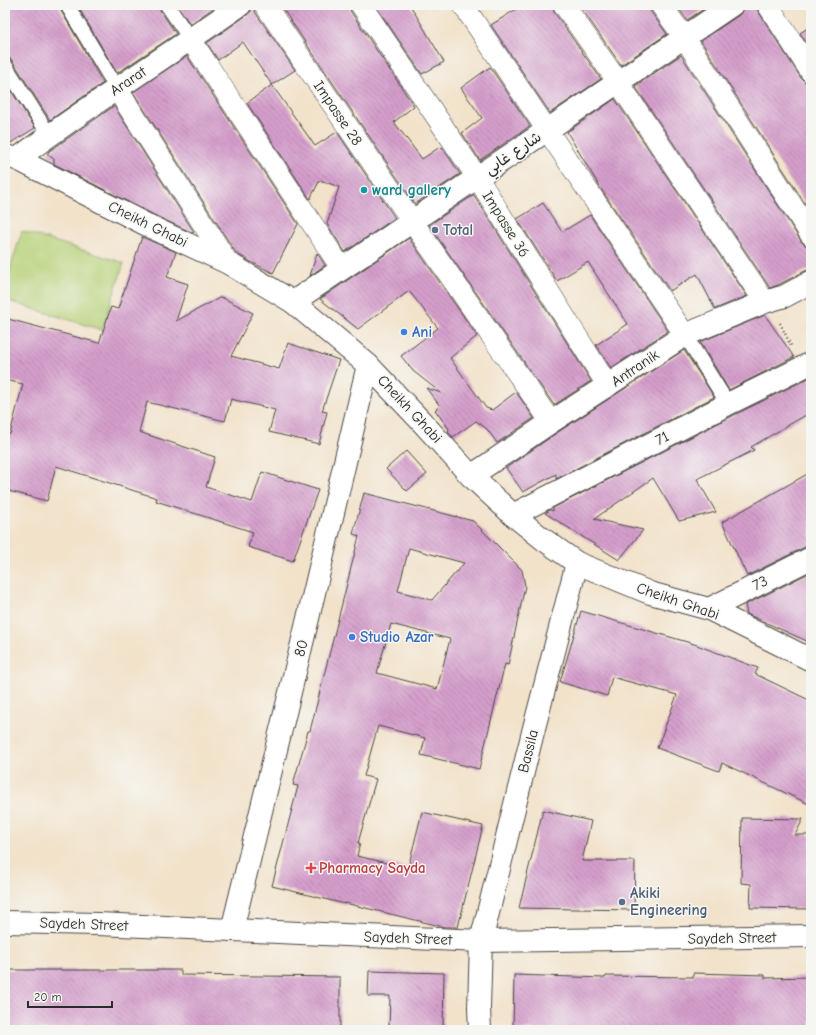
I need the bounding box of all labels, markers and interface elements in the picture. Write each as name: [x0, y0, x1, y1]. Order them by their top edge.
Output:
street label: Ararat: [106, 62, 150, 100]
street label: Impasse 28: [310, 77, 366, 149]
street label: شارع غابي: [481, 128, 547, 182]
place label: ward gallery: [372, 181, 451, 199]
marker: ward gallery: [359, 185, 369, 195]
street label: Impasse 36: [479, 188, 533, 260]
street label: Cheikh Ghabi: [105, 197, 191, 251]
place label: Total: [443, 221, 473, 239]
marker: Total: [430, 225, 440, 235]
place label: Ani: [412, 323, 432, 341]
marker: Ani: [399, 327, 409, 337]
street label: Antranik: [608, 345, 663, 390]
street label: Cheikh Ghabi: [374, 371, 446, 447]
street label: 71: [652, 427, 672, 449]
street label: 73: [749, 572, 771, 594]
street label: Cheikh Ghabi: [634, 578, 722, 624]
place label: Studio Azar: [360, 628, 434, 646]
marker: Studio Azar: [347, 632, 357, 642]
street label: 80: [290, 638, 312, 658]
street label: Bassila: [514, 727, 542, 775]
place label: Pharmacy Sayda: [319, 859, 426, 877]
marker: Pharmacy Sayda: [306, 863, 316, 873]
place label: Akiki Engineering: [630, 884, 708, 919]
marker: Akiki Engineering: [617, 897, 627, 907]
street label: Saydeh Street: [39, 913, 129, 935]
street label: Saydeh Street: [363, 927, 453, 949]
street label: Saydeh Street: [688, 928, 777, 948]
scale bar: [28, 983, 112, 1009]
text: 20 m: [34, 990, 62, 1004]

